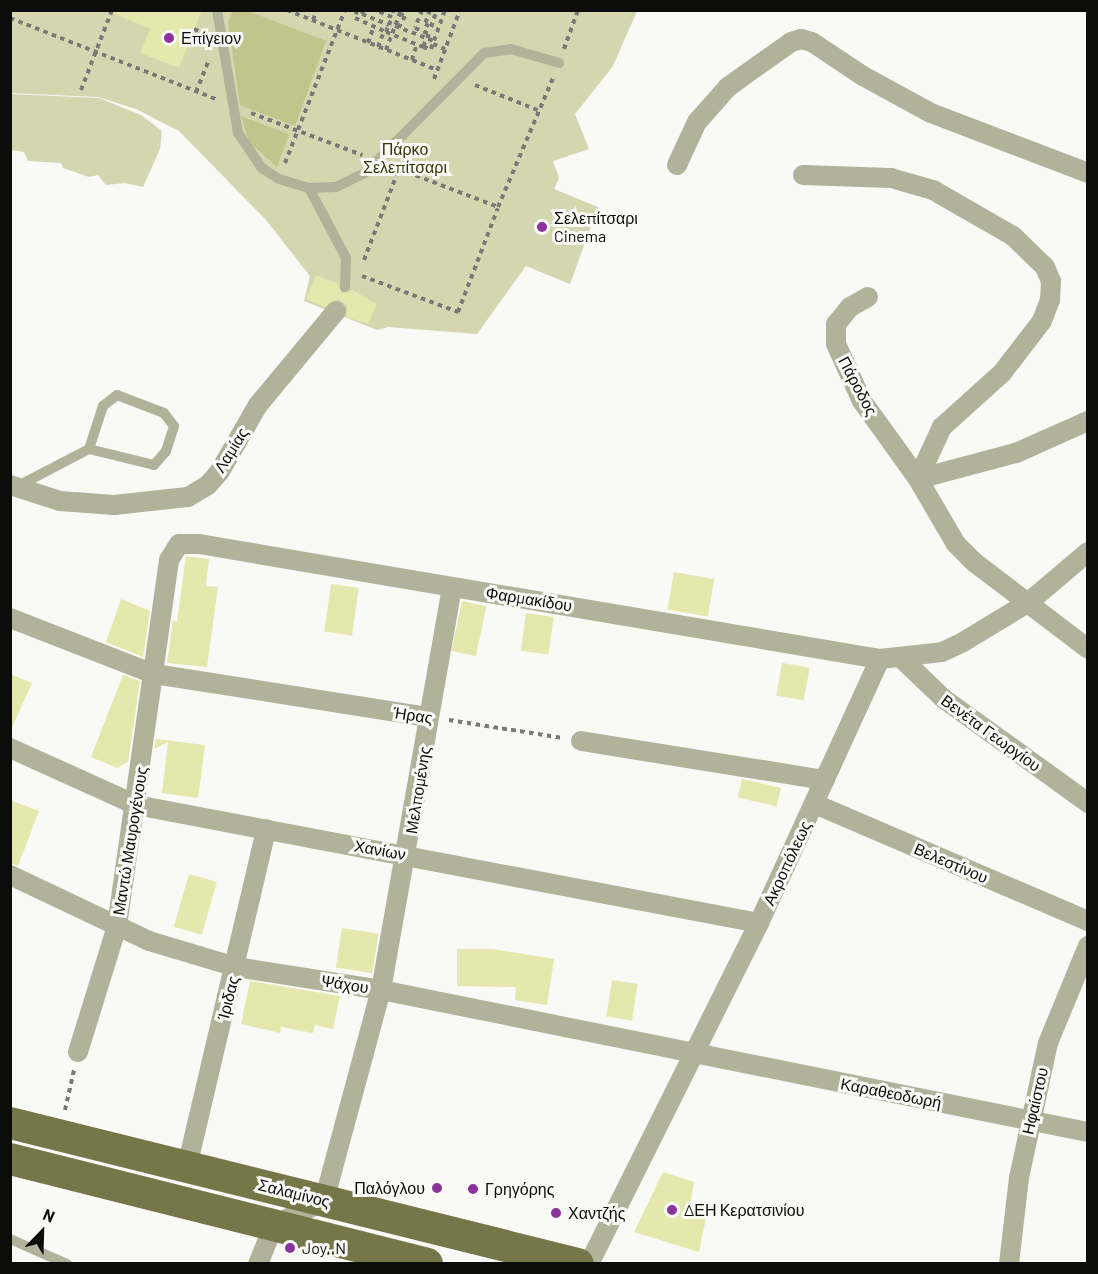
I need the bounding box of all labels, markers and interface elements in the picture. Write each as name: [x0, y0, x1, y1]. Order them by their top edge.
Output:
place label: Επίγειον: [181, 28, 241, 48]
marker: Επίγειον: [162, 31, 176, 45]
park label: Πάρκο Σελεπίτσαρι: [363, 139, 447, 177]
place label: Σελεπίτσαρι Cinema: [554, 208, 638, 246]
marker: Σελεπίτσαρι Cinema: [535, 220, 549, 234]
street label: Πάροδος: [834, 353, 882, 419]
street label: Λαμίας: [210, 424, 252, 476]
street label: Φαρμακίδου: [484, 583, 574, 615]
street label: Βενέτα Γεωργίου: [938, 690, 1044, 776]
street label: Ήρας: [392, 702, 434, 728]
street label: Μελπομένης: [402, 745, 434, 835]
street label: Μαντώ Μαυρογένους: [109, 765, 151, 917]
street label: Ακροπόλεως: [759, 818, 815, 908]
street label: Χανίων: [353, 836, 407, 864]
street label: Βελεστίνου: [911, 839, 991, 887]
street label: Ψάχου: [320, 971, 370, 997]
street label: Ίριδας: [213, 974, 243, 1022]
street label: Ηφαίστου: [1018, 1066, 1052, 1136]
street label: Καραθεοδωρή: [839, 1074, 943, 1112]
street label: Σαλαμίνος: [256, 1175, 332, 1211]
place label: Παλόγλου: [354, 1178, 425, 1198]
place label: Γρηγόρης: [485, 1179, 554, 1199]
marker: Παλόγλου: [430, 1181, 444, 1195]
marker: Γρηγόρης: [466, 1182, 480, 1196]
place label: ΔΕΗ Κερατσινίου: [684, 1200, 805, 1220]
north arrow: [12, 1202, 72, 1262]
place label: Χαντζής: [568, 1203, 625, 1223]
marker: ΔΕΗ Κερατσινίου: [665, 1203, 679, 1217]
text: N: [41, 1204, 58, 1226]
marker: Χαντζής: [549, 1206, 563, 1220]
place label: Joy..N: [302, 1238, 346, 1258]
marker: Joy..N: [283, 1241, 297, 1255]

